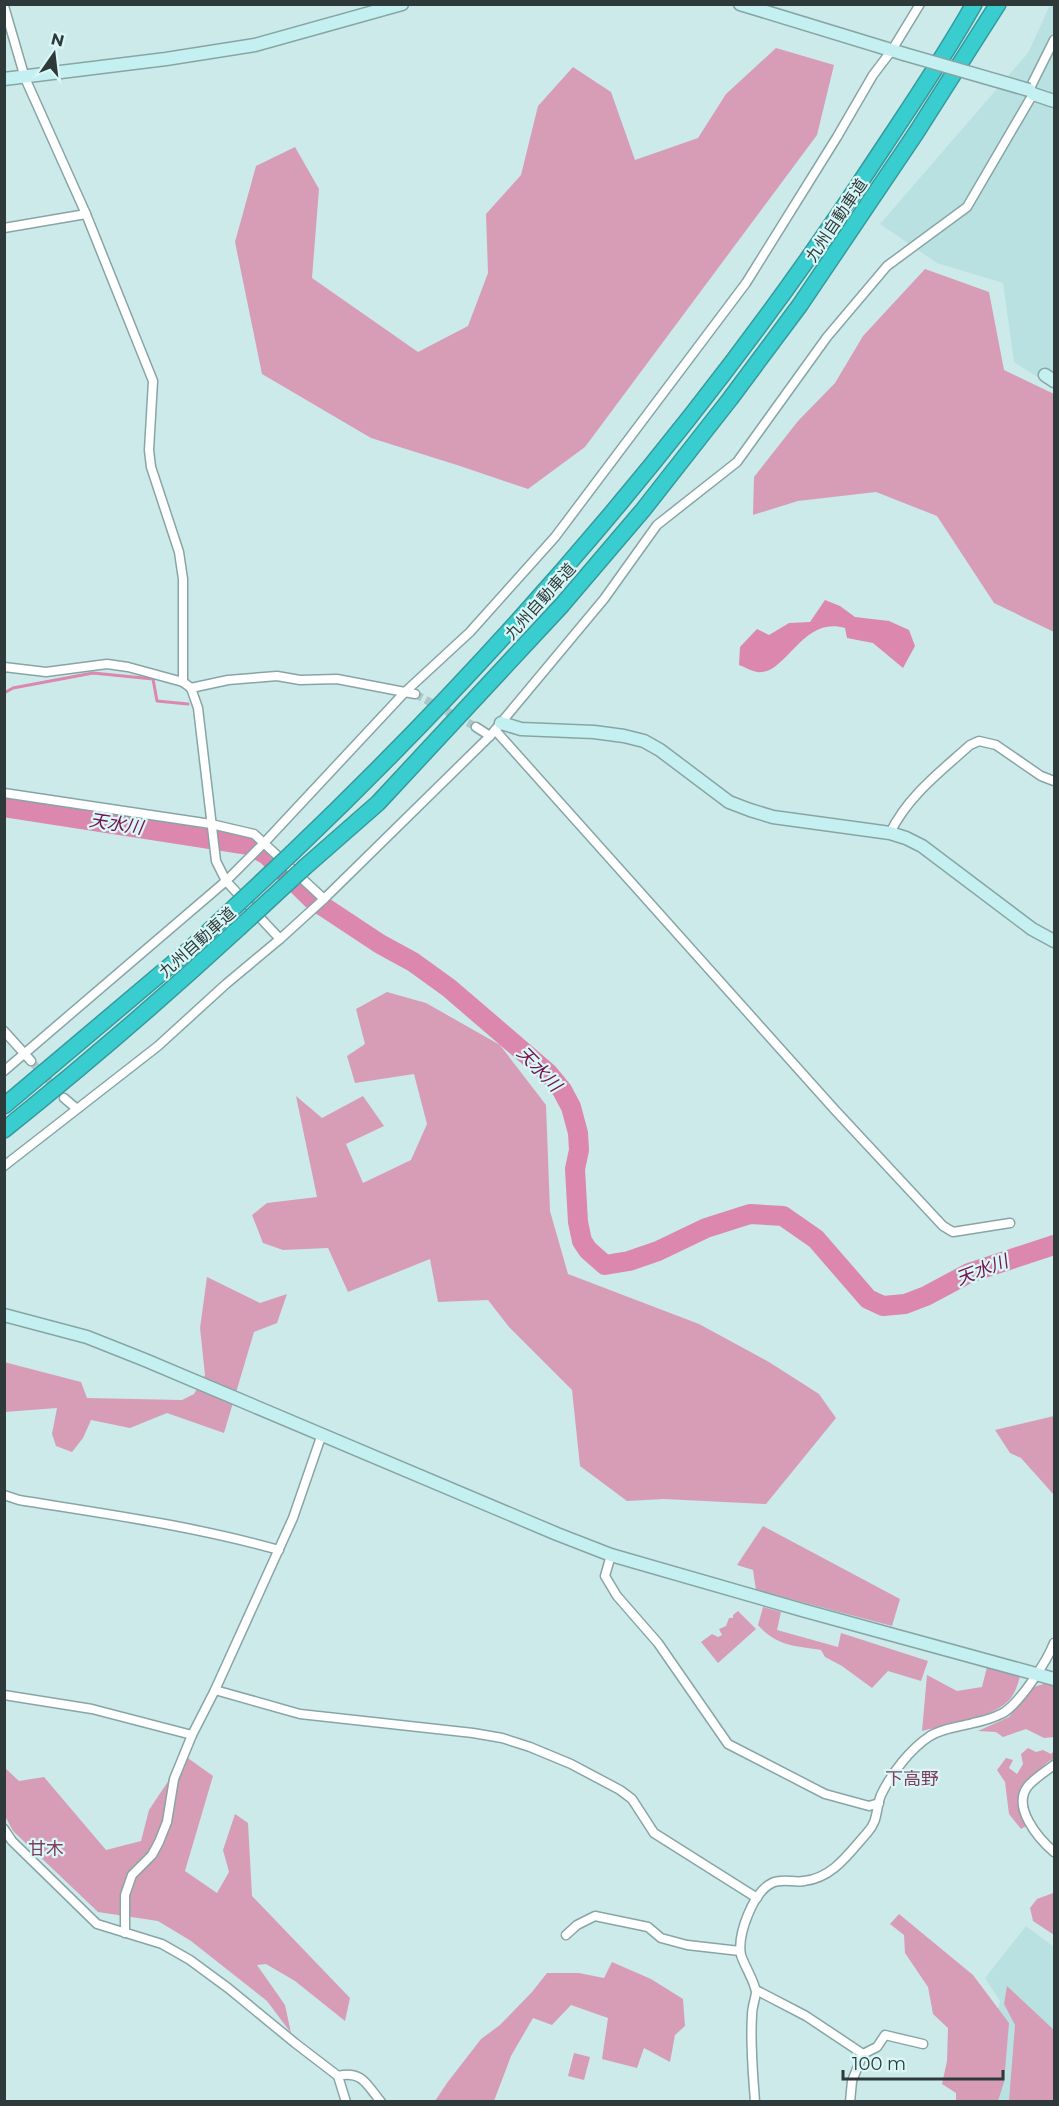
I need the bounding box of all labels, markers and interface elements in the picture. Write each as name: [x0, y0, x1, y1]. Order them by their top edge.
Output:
north arrow: [24, 24, 84, 84]
text: N: [49, 29, 66, 51]
street label: 九州自動車道: [802, 175, 871, 265]
street label: 九州自動車道: [501, 559, 580, 643]
water label: 天水川: [88, 809, 146, 839]
street label: 九州自動車道: [155, 903, 239, 982]
water label: 天水川: [512, 1042, 567, 1098]
water label: 天水川: [953, 1249, 1013, 1290]
district label: 下高野: [885, 1768, 939, 1790]
district label: 甘木: [28, 1838, 64, 1860]
scale bar: [843, 2043, 1004, 2081]
text: 100 m: [852, 2053, 906, 2075]

